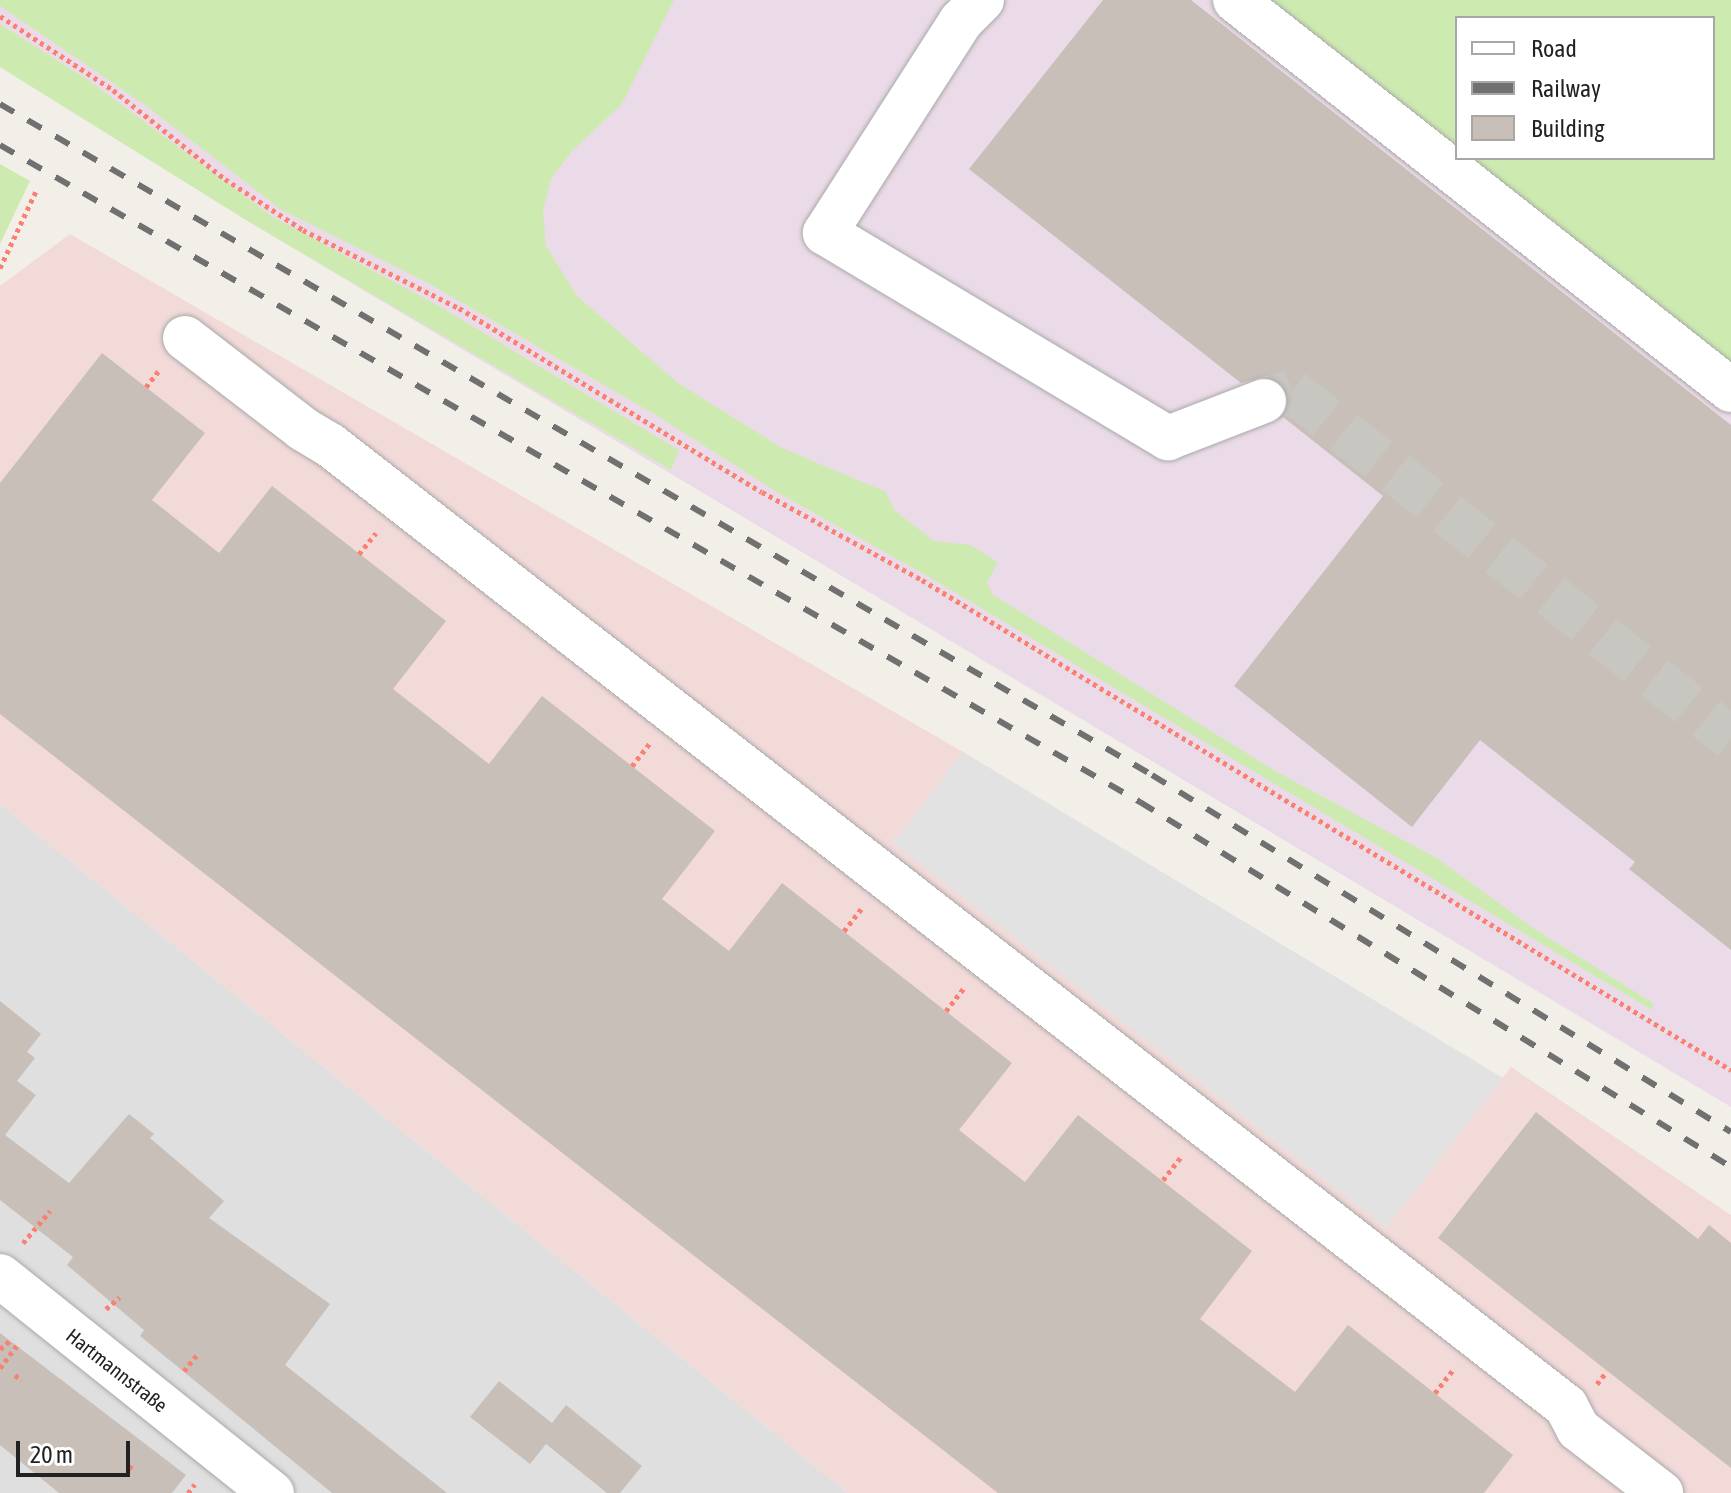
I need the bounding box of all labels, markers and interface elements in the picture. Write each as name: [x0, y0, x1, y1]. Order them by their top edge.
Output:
legend: [1455, 16, 1715, 160]
text: Road: [1531, 35, 1577, 62]
text: Railway: [1531, 75, 1601, 102]
text: Building: [1531, 115, 1604, 142]
street label: Hartmannstraße: [62, 1323, 172, 1417]
scale bar: [20, 1425, 134, 1475]
text: 20 m: [30, 1441, 73, 1468]

